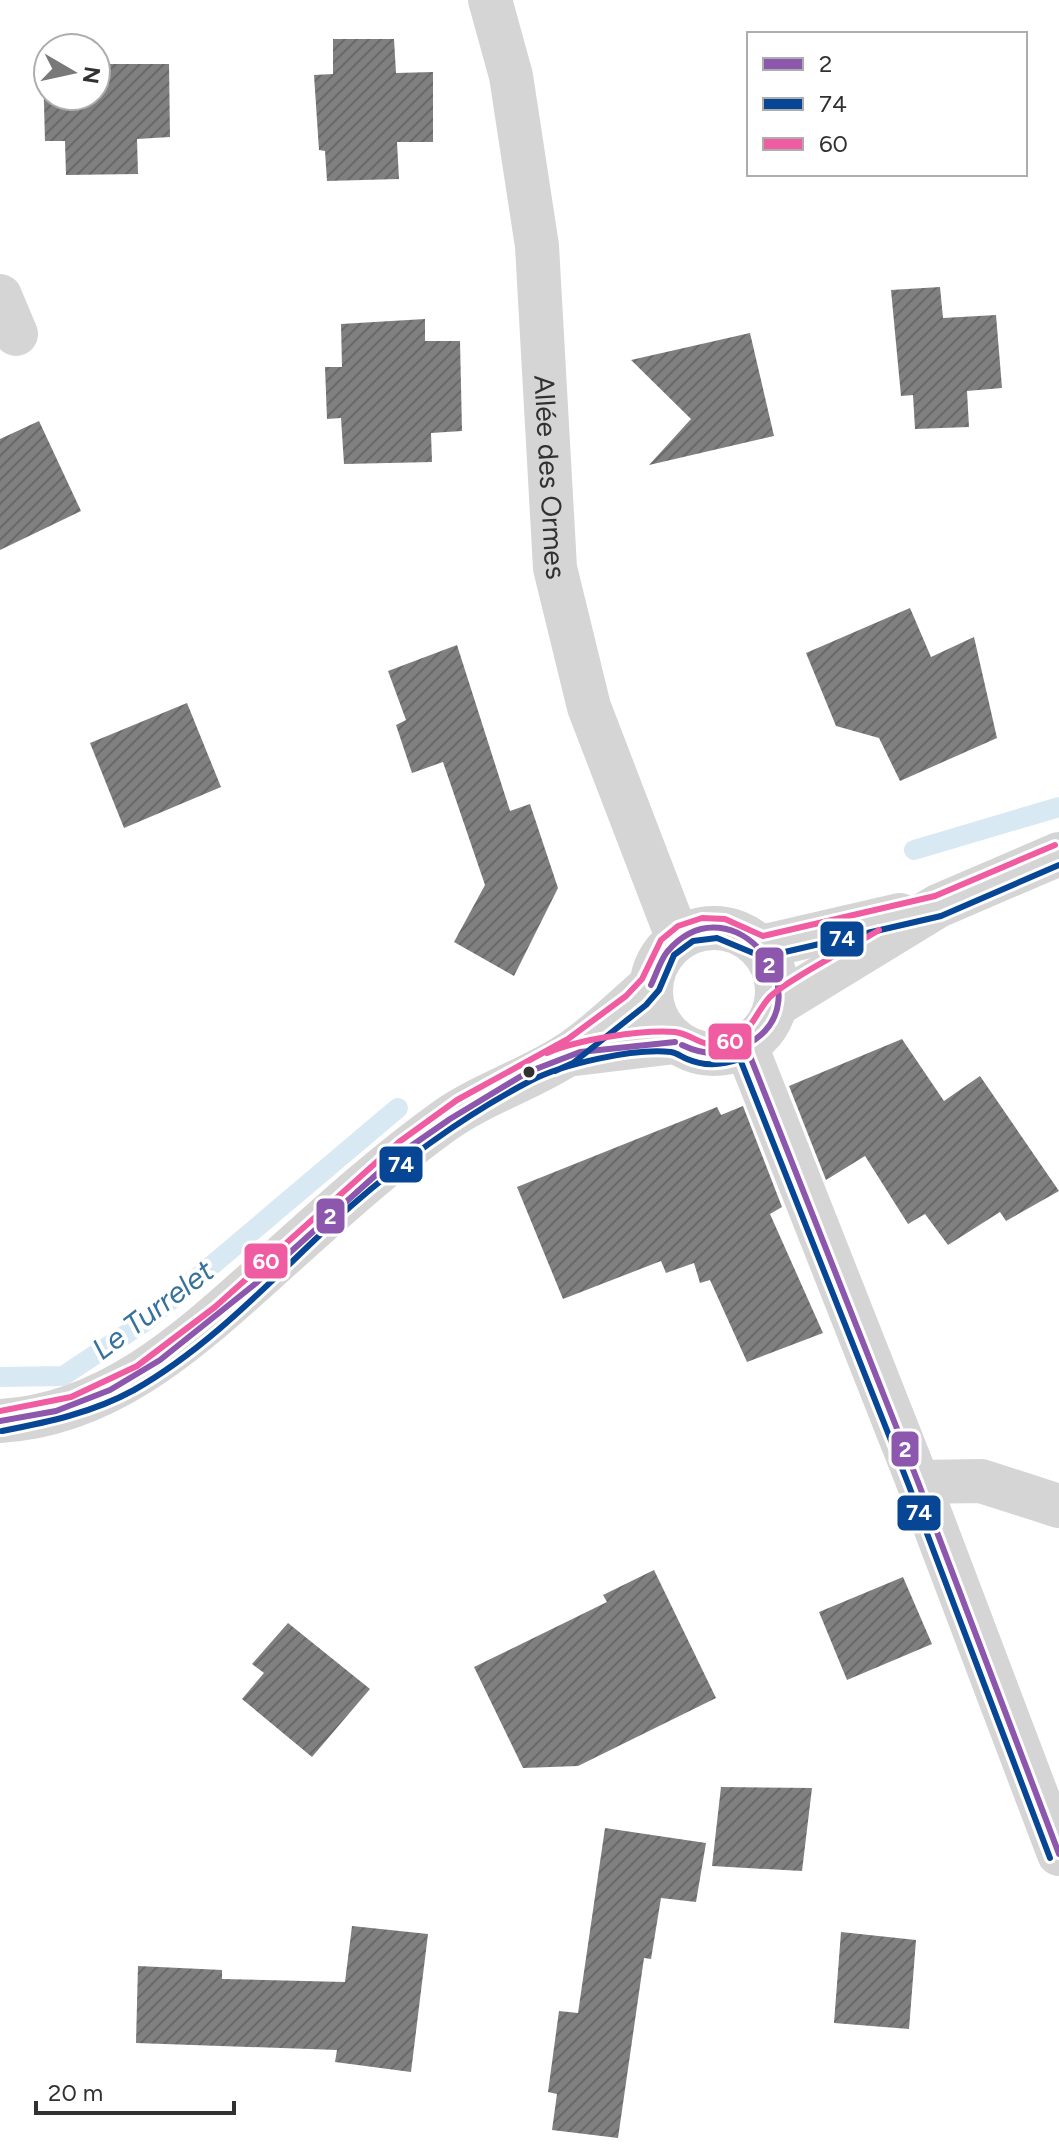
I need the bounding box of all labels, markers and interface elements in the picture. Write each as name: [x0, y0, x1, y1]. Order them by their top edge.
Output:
north arrow: [32, 32, 112, 112]
legend: [747, 32, 1027, 176]
text: 2: [819, 49, 832, 78]
text: N: [77, 65, 106, 86]
text: 74: [819, 89, 847, 118]
text: 60: [819, 129, 848, 158]
street label: Allée des Ormes: [527, 374, 574, 582]
line badge: 74: [819, 920, 865, 958]
text: 74: [829, 925, 855, 952]
line badge: 2: [754, 946, 785, 984]
text: 2: [763, 952, 775, 979]
line badge: 60: [707, 1022, 753, 1061]
text: 60: [716, 1028, 744, 1055]
unlabelled marker: [521, 1064, 537, 1080]
line badge: 74: [378, 1145, 424, 1184]
text: 74: [388, 1151, 414, 1178]
line badge: 2: [315, 1197, 346, 1235]
text: 2: [324, 1203, 336, 1230]
line badge: 60: [243, 1242, 289, 1280]
text: 60: [252, 1248, 280, 1275]
water label: Le Turrelet: [85, 1252, 221, 1367]
line badge: 2: [890, 1430, 920, 1468]
text: 2: [899, 1436, 911, 1463]
line badge: 74: [896, 1494, 942, 1532]
text: 74: [906, 1499, 932, 1526]
scale bar: [36, 2065, 234, 2115]
text: 20 m: [48, 2078, 103, 2107]

